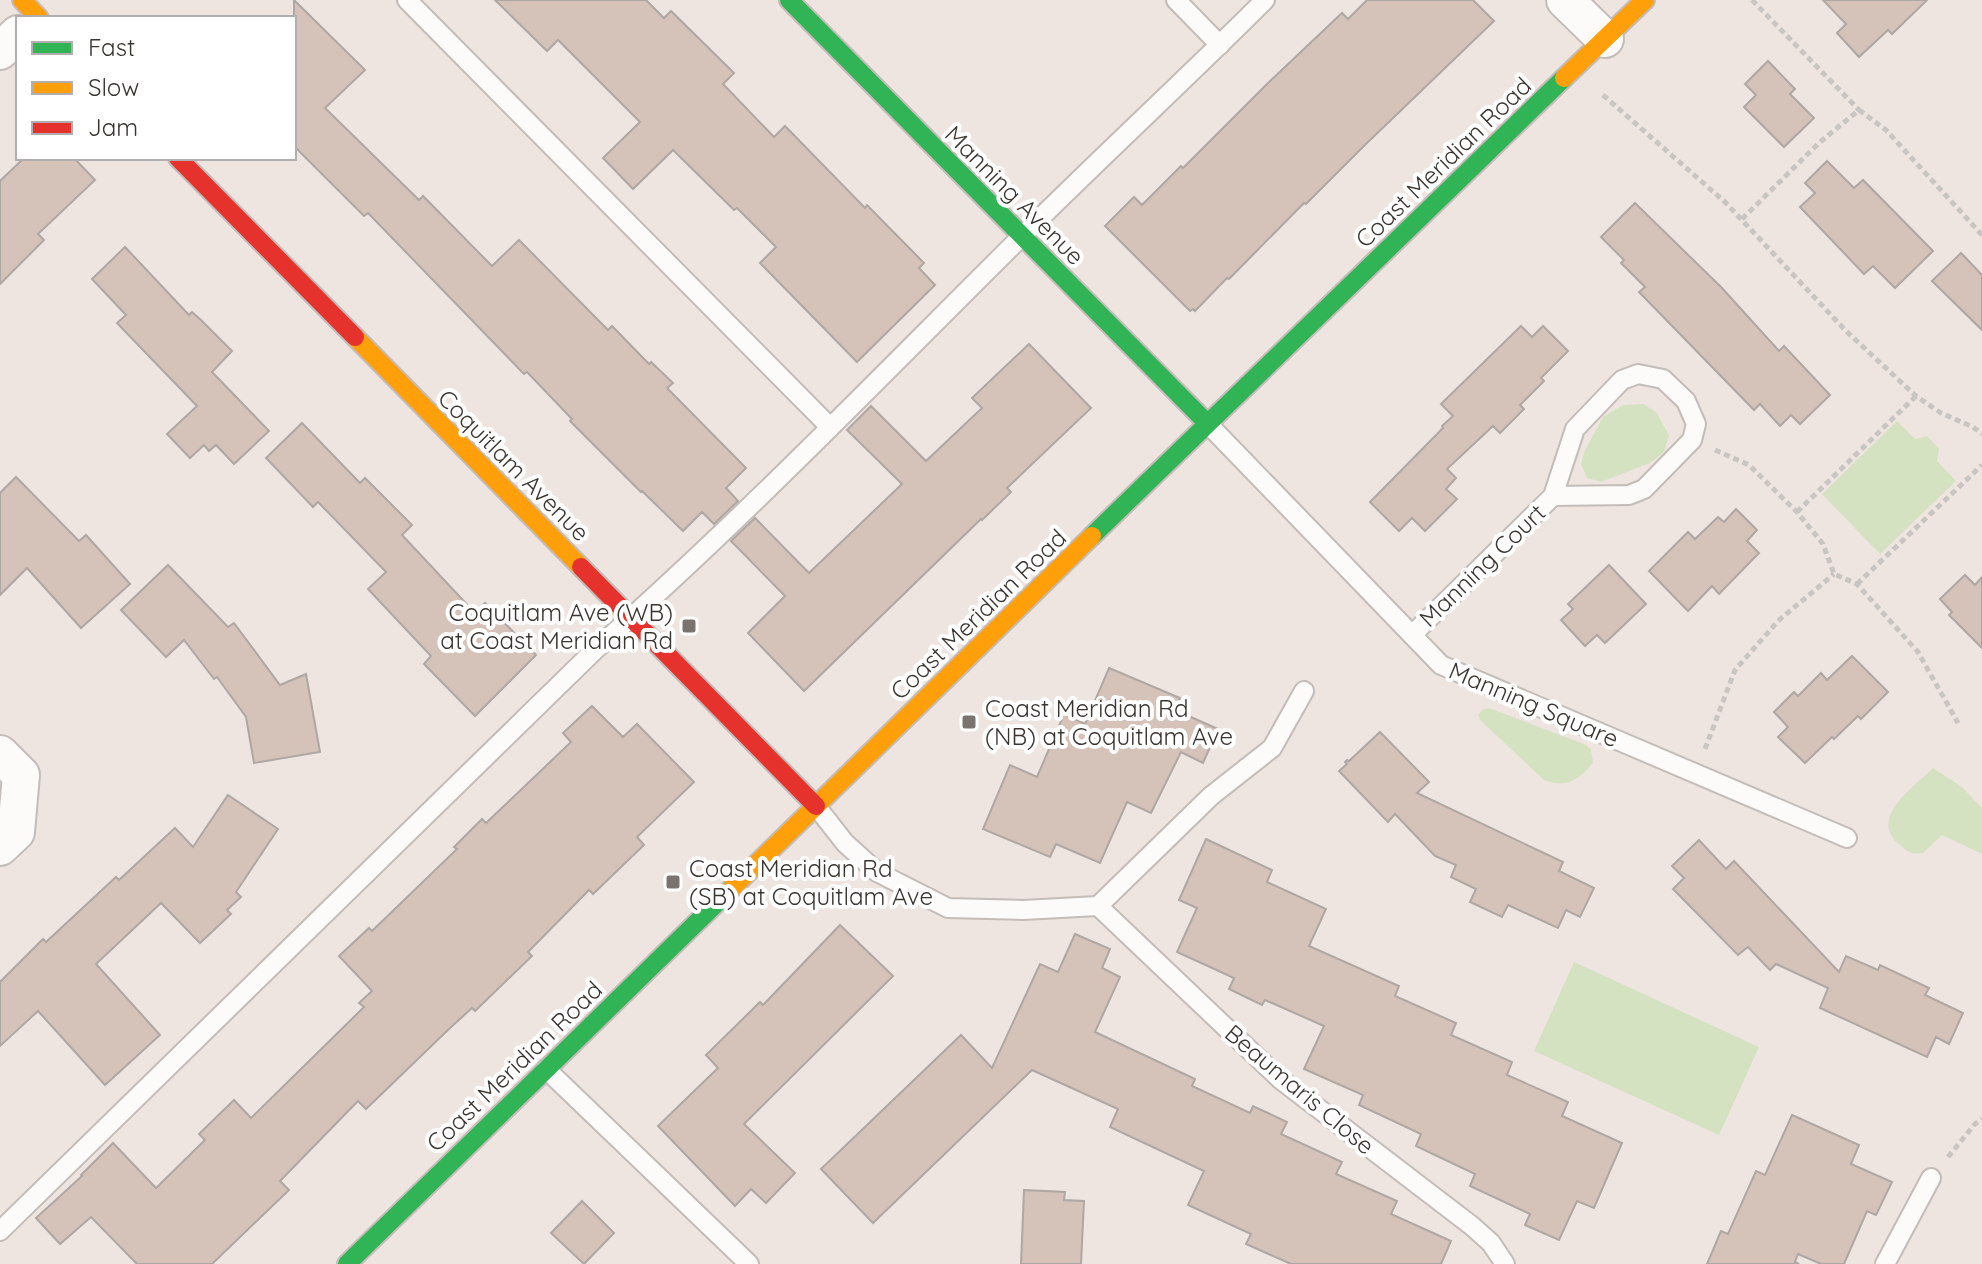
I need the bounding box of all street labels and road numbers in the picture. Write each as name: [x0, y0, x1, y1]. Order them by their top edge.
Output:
street label: Coast Meridian Road: [1349, 70, 1537, 254]
street label: Manning Avenue: [939, 119, 1091, 271]
street label: Coquitlam Avenue: [432, 383, 596, 547]
street label: Manning Court: [1413, 497, 1551, 633]
street label: Coast Meridian Road: [884, 522, 1072, 706]
street label: Manning Square: [1445, 655, 1623, 753]
street label: Coast Meridian Road: [420, 974, 608, 1158]
street label: Beaumaris Close: [1219, 1018, 1381, 1160]

